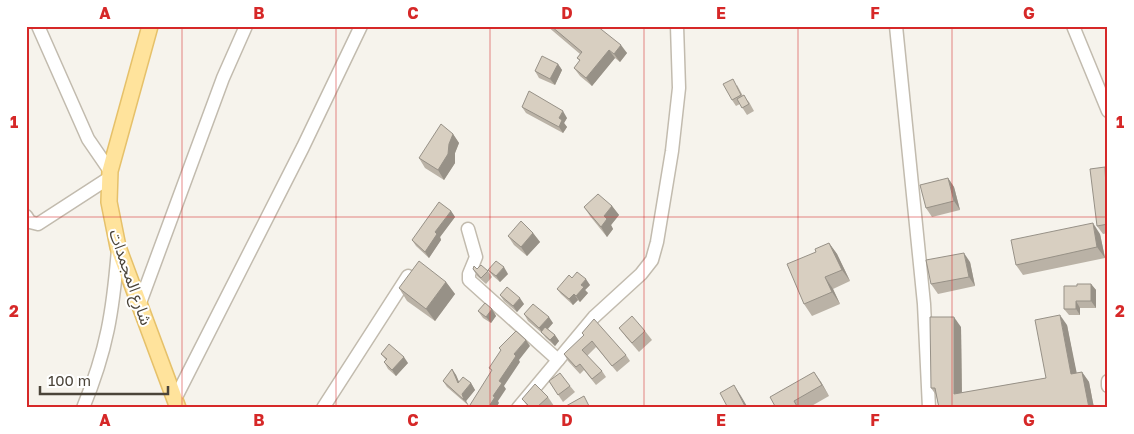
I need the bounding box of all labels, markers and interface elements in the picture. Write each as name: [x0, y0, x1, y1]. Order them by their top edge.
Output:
text: A: [99, 3, 111, 23]
text: B: [253, 3, 265, 23]
text: C: [407, 3, 419, 23]
text: D: [561, 3, 573, 23]
text: E: [716, 3, 726, 23]
text: F: [870, 3, 880, 23]
text: G: [1023, 3, 1035, 23]
text: 1: [10, 112, 18, 132]
text: 1: [1116, 112, 1124, 132]
street label: شارع المجمدات: [102, 226, 157, 329]
text: 2: [9, 301, 19, 321]
text: 2: [1115, 301, 1125, 321]
scale bar: [40, 364, 168, 396]
text: 100 m: [48, 371, 91, 389]
text: A: [99, 410, 111, 430]
text: B: [253, 410, 265, 430]
text: C: [407, 410, 419, 430]
text: D: [561, 410, 573, 430]
text: E: [716, 410, 726, 430]
text: F: [870, 410, 880, 430]
text: G: [1023, 410, 1035, 430]

